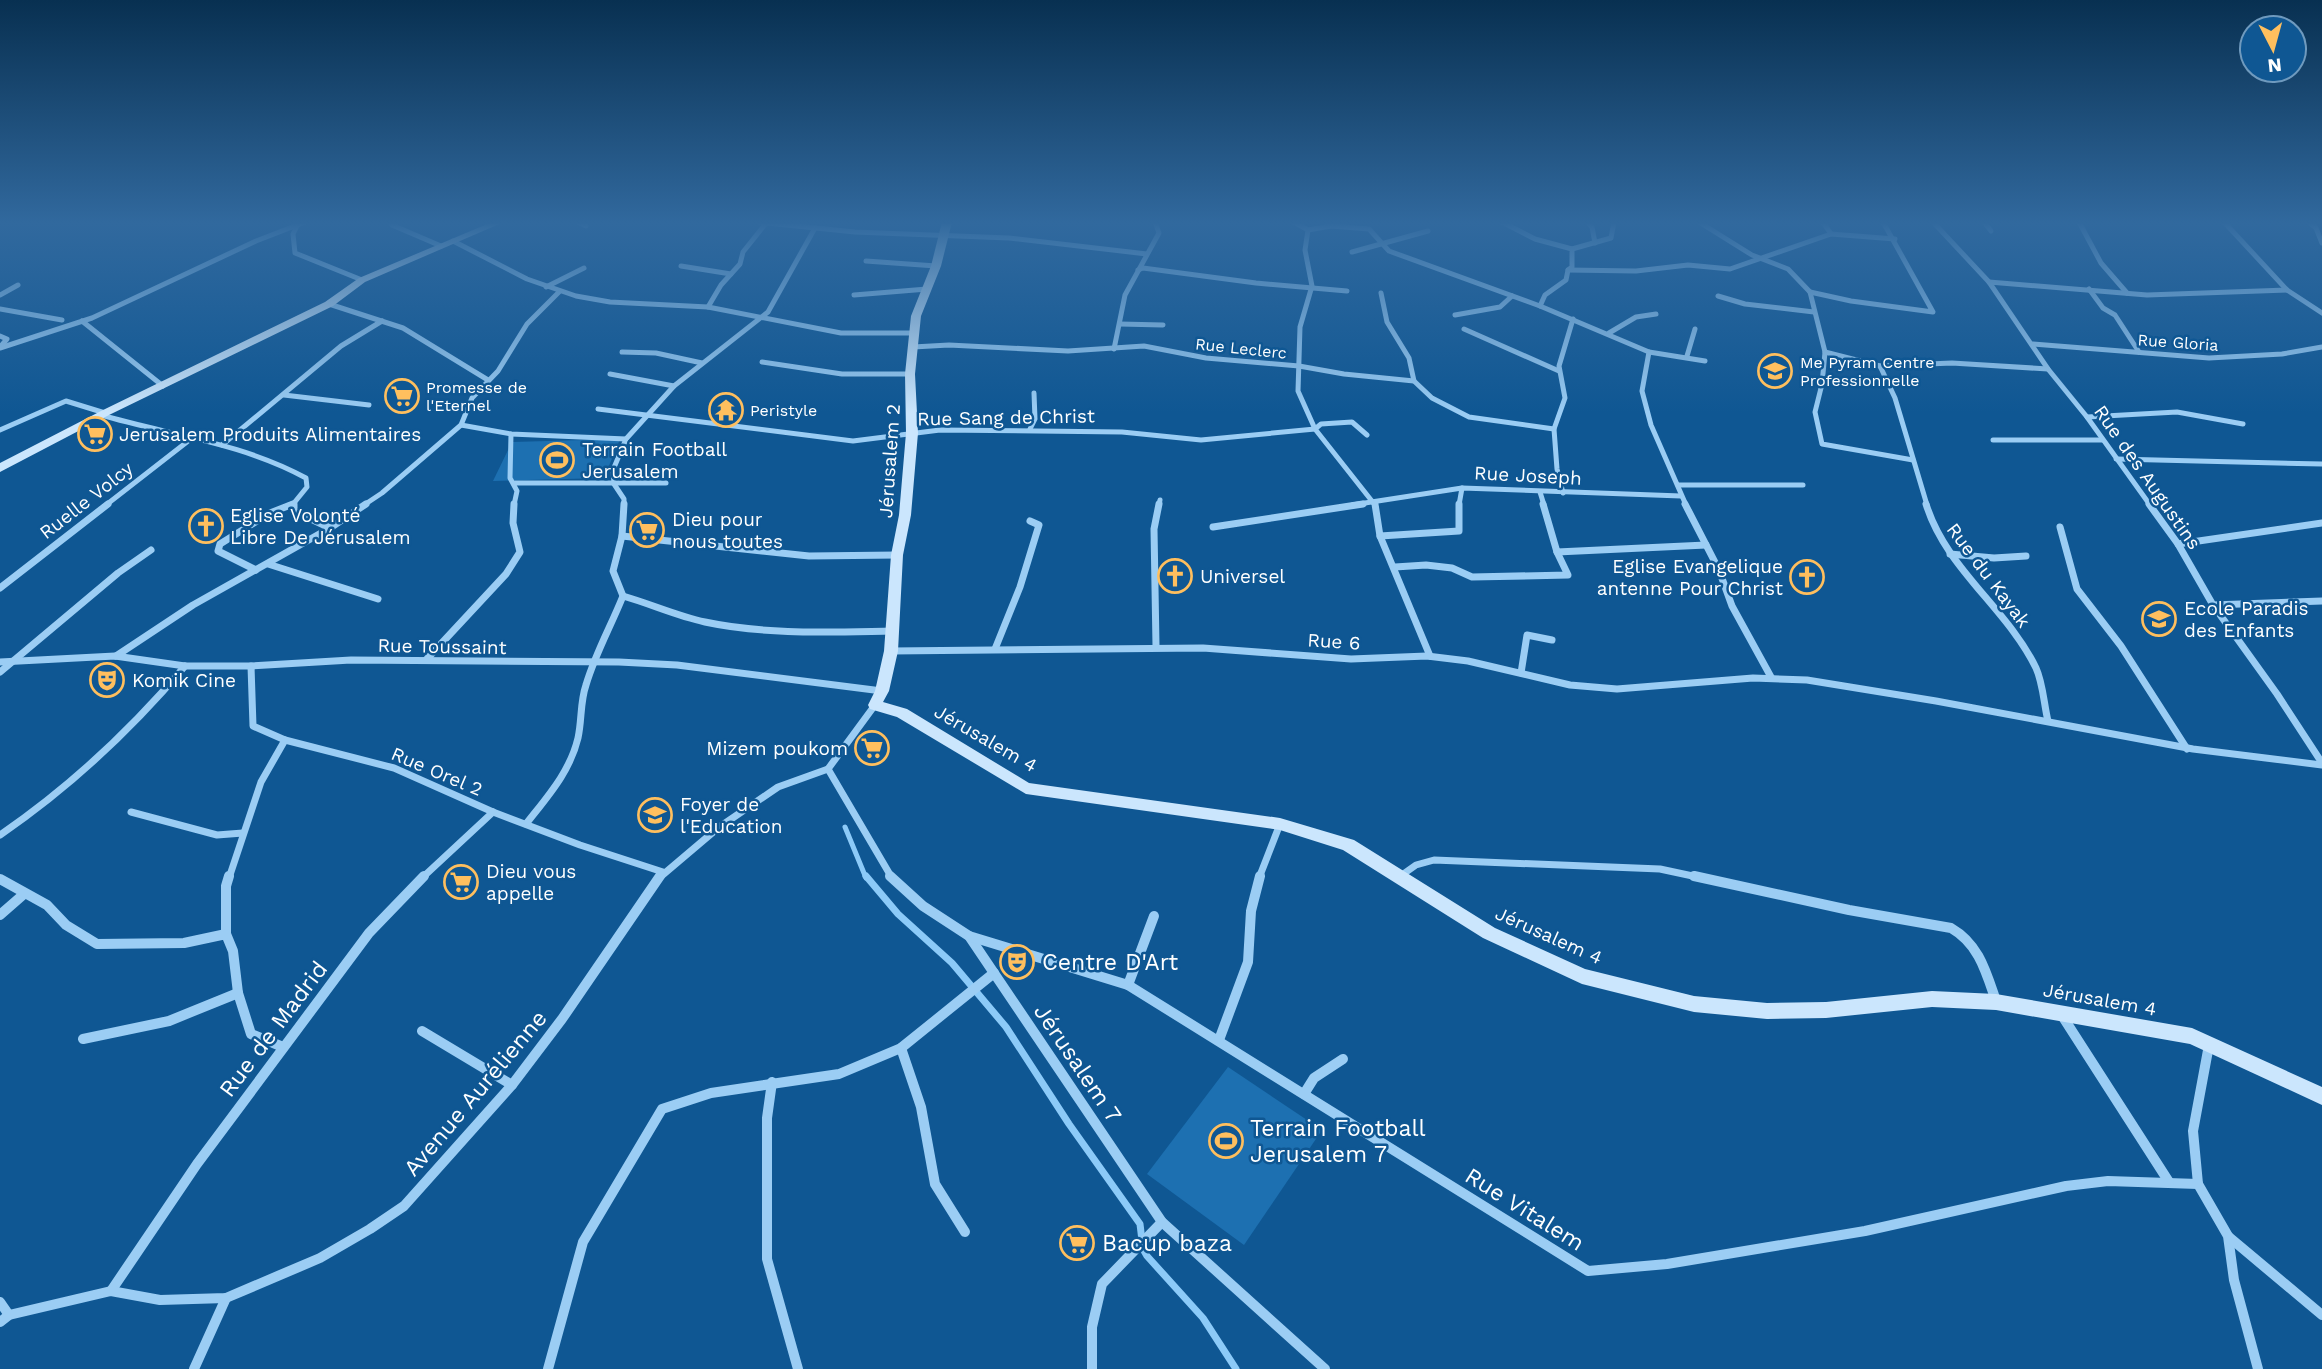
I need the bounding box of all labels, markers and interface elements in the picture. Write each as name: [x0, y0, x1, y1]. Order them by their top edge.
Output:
north arrow: [2238, 14, 2308, 84]
text: N: [2267, 53, 2283, 78]
street label: Rue Gloria: [2137, 330, 2219, 355]
street label: Rue Leclerc: [1194, 334, 1288, 363]
school or university icon: Me Pyram Centre Professionnelle: [1756, 352, 1794, 390]
place label: Me Pyram Centre Professionnelle: [1800, 353, 1935, 390]
supermarket icon: Promesse de l'Eternel: [383, 377, 421, 415]
place label: Promesse de l'Eternel: [426, 378, 527, 415]
temple icon: Peristyle: [707, 391, 745, 429]
place label: Peristyle: [750, 401, 817, 420]
street label: Rue des Augustins: [2089, 401, 2206, 554]
street label: Jérusalem 2: [874, 403, 905, 519]
street label: Rue Sang de Christ: [917, 404, 1095, 431]
supermarket icon: Jerusalem Produits Alimentaires: [76, 415, 114, 453]
place label: Jerusalem Produits Alimentaires: [119, 423, 421, 446]
place label: Terrain Football Jerusalem: [582, 438, 727, 483]
sports icon: Terrain Football Jerusalem: [538, 441, 576, 479]
street label: Ruelle Volcy: [35, 457, 138, 544]
street label: Rue Joseph: [1474, 461, 1582, 490]
place label: Eglise Volonté Libre De Jérusalem: [230, 504, 411, 549]
church icon: Eglise Volonté Libre De Jérusalem: [187, 507, 225, 545]
place label: Dieu pour nous toutes: [672, 508, 783, 553]
supermarket icon: Dieu pour nous toutes: [628, 511, 666, 549]
street label: Rue du Kayak: [1942, 518, 2036, 632]
place label: Eglise Evangelique antenne Pour Christ: [1597, 555, 1783, 600]
church icon: Universel: [1156, 557, 1194, 595]
church icon: Eglise Evangelique antenne Pour Christ: [1788, 558, 1826, 596]
place label: Universel: [1200, 565, 1285, 588]
place label: Ecole Paradis des Enfants: [2184, 597, 2309, 642]
school or university icon: Ecole Paradis des Enfants: [2140, 600, 2178, 638]
street label: Rue 6: [1307, 628, 1361, 655]
street label: Rue Toussaint: [377, 634, 507, 659]
theatre icon: Komik Cine: [88, 661, 126, 699]
place label: Komik Cine: [132, 669, 236, 692]
street label: Jérusalem 4: [930, 700, 1041, 777]
supermarket icon: Mizem poukom: [853, 729, 891, 767]
place label: Mizem poukom: [706, 737, 848, 760]
street label: Rue Orel 2: [388, 742, 486, 801]
place label: Foyer de l'Education: [680, 793, 782, 838]
school or university icon: Foyer de l'Education: [636, 796, 674, 834]
place label: Dieu vous appelle: [486, 860, 576, 905]
supermarket icon: Dieu vous appelle: [442, 863, 480, 901]
street label: Jérusalem 4: [1492, 902, 1606, 969]
theatre icon: Centre D'Art: [998, 943, 1036, 981]
place label: Centre D'Art: [1042, 949, 1178, 976]
street label: Rue de Madrid: [214, 956, 333, 1102]
street label: Jérusalem 4: [2041, 978, 2158, 1021]
street label: Jérusalem 7: [1028, 999, 1127, 1128]
street label: Avenue Aurélienne: [398, 1005, 553, 1182]
place label: Terrain Football Jerusalem 7: [1250, 1115, 1426, 1168]
sports icon: Terrain Football Jerusalem 7: [1207, 1122, 1245, 1160]
street label: Rue Vitalem: [1460, 1162, 1589, 1257]
supermarket icon: Bacup baza: [1058, 1224, 1096, 1262]
place label: Bacup baza: [1102, 1230, 1232, 1257]

